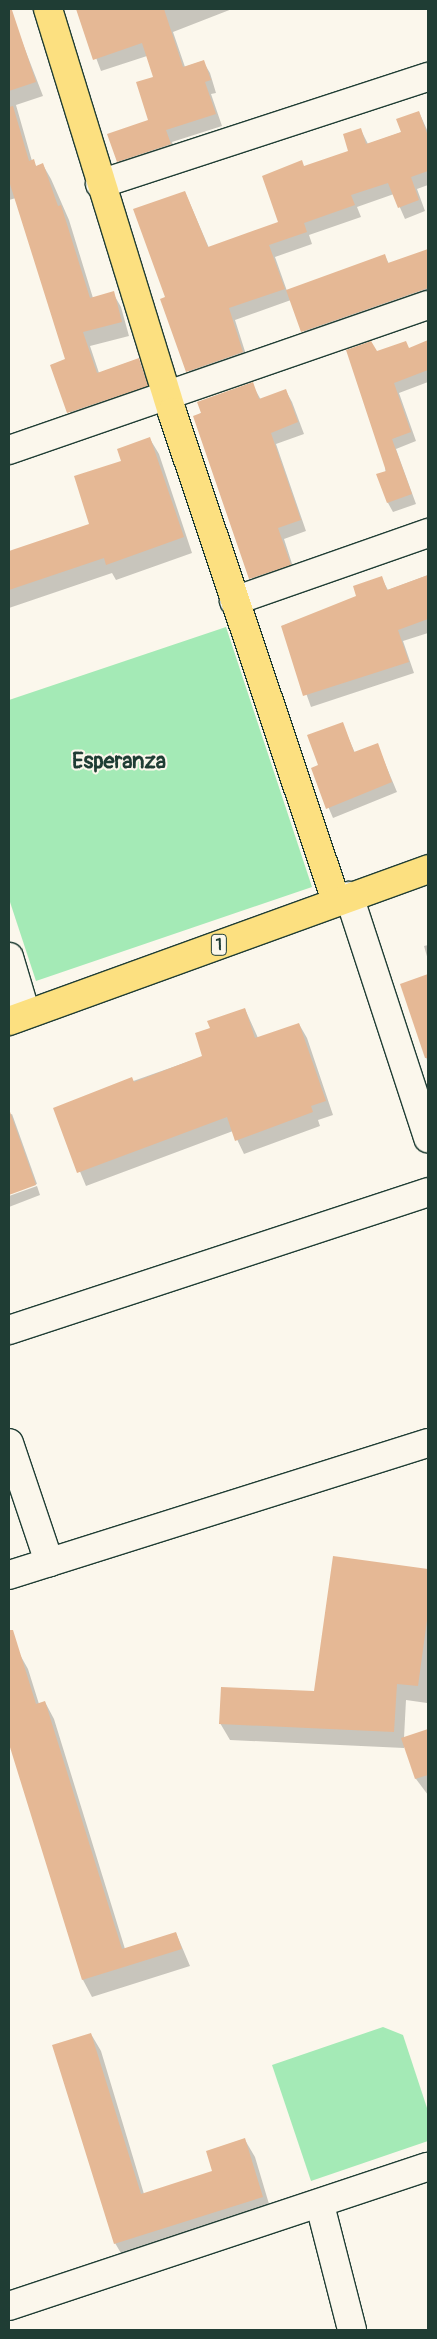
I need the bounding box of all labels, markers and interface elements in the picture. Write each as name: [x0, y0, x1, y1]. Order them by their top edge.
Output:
district label: Esperanza: [72, 749, 166, 775]
road number: 1: [210, 932, 228, 958]

